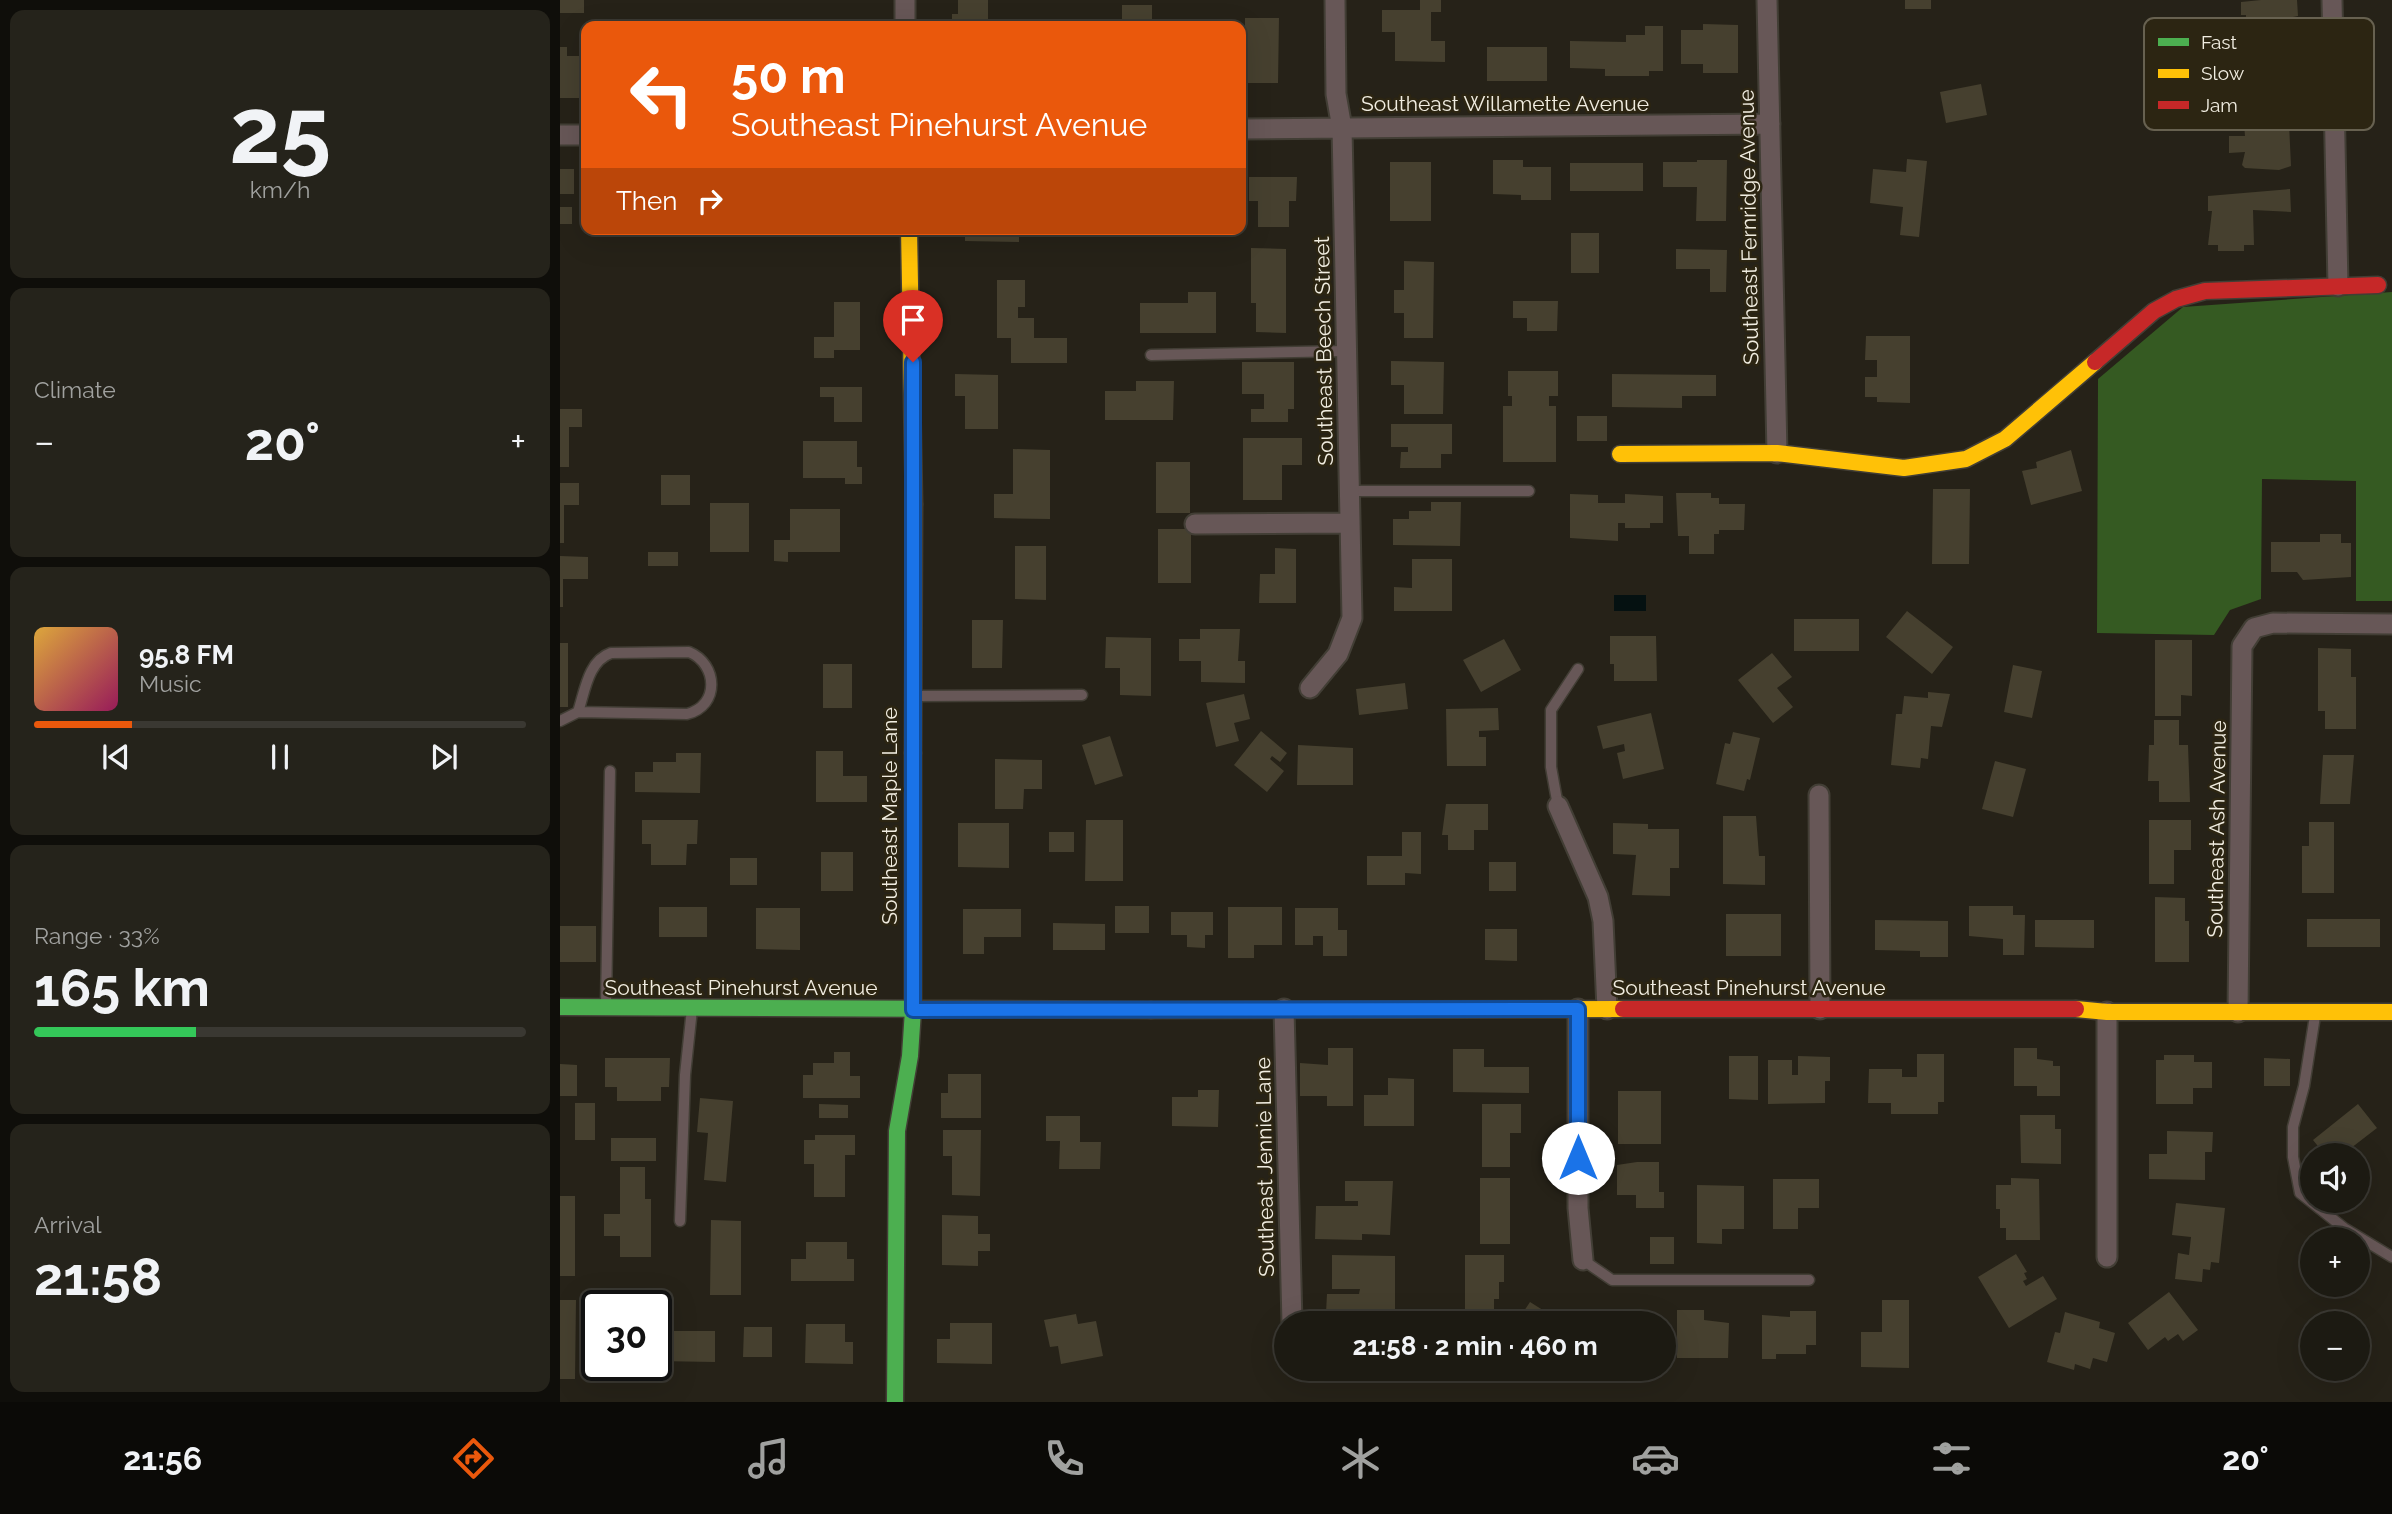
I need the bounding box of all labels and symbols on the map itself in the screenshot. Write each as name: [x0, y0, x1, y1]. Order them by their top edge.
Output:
legend: [2144, 18, 2374, 130]
text: Fast: [2201, 31, 2237, 53]
text: Slow: [2201, 62, 2245, 84]
street label: Southeast Fernridge Avenue: [1734, 89, 1763, 365]
street label: Southeast Willamette Avenue: [1361, 91, 1649, 116]
text: Jam: [2201, 94, 2238, 116]
street label: Southeast Beech Street: [1309, 236, 1338, 466]
pin: [883, 290, 943, 362]
street label: Southeast Maple Lane: [877, 707, 902, 925]
street label: Southeast Ash Avenue: [2202, 720, 2231, 938]
street label: Southeast Pinehurst Avenue: [604, 975, 878, 1000]
street label: Southeast Pinehurst Avenue: [1612, 975, 1886, 1000]
street label: Southeast Jennie Lane: [1250, 1057, 1279, 1277]
position arrow: [1541, 1121, 1615, 1195]
speed limit sign: 30: [581, 1290, 672, 1381]

